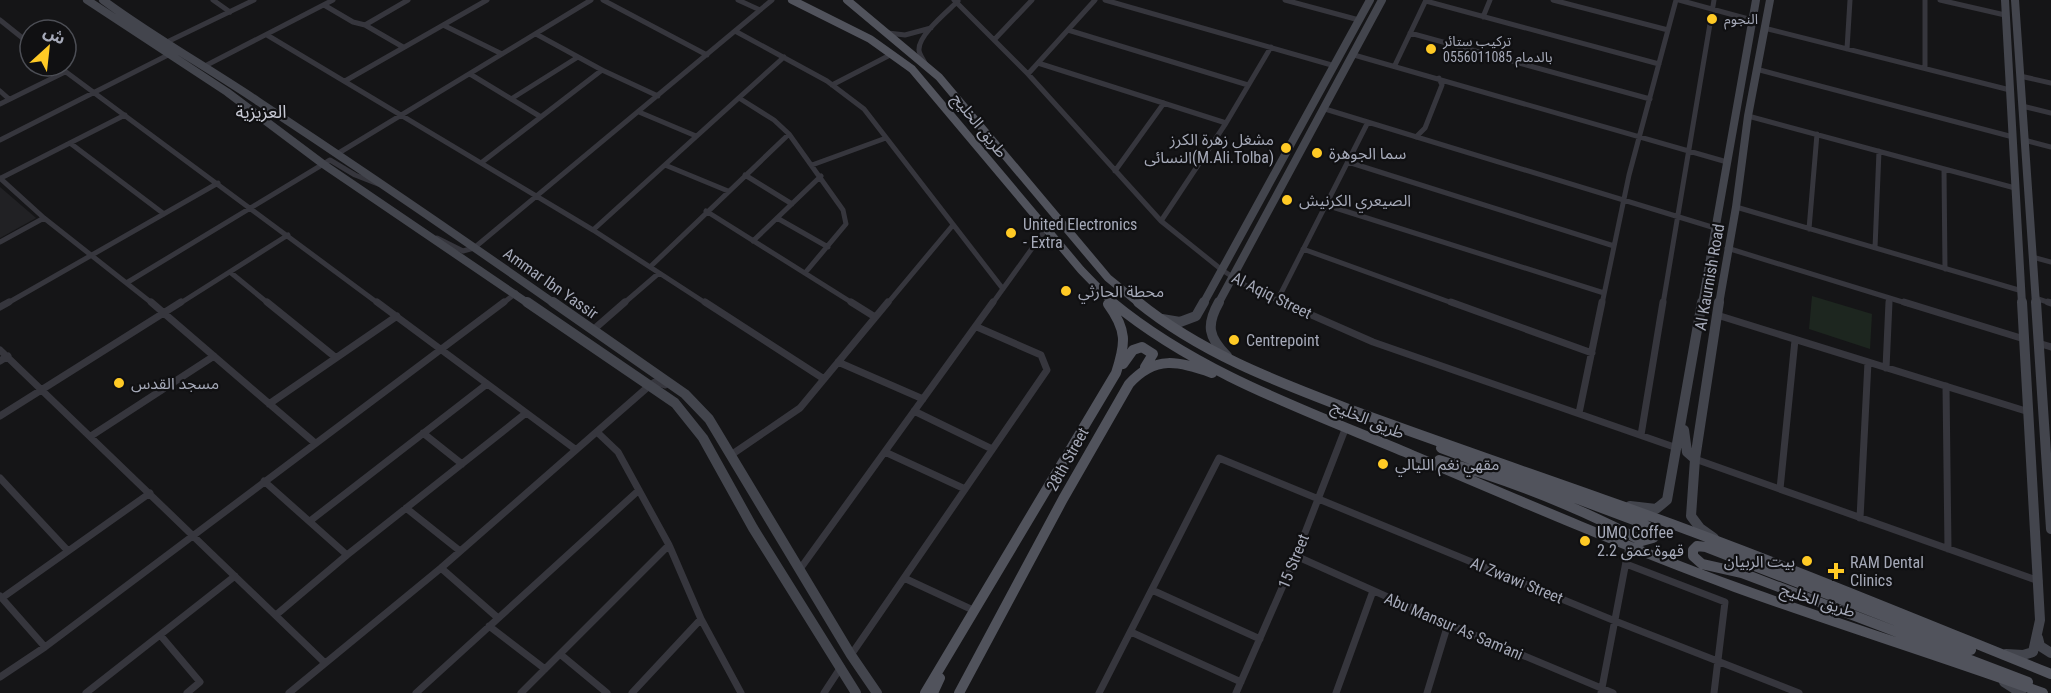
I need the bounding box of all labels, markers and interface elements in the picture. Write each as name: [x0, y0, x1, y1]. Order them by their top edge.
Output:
place label: النجوم: [1724, 11, 1758, 30]
marker: النجوم: [1705, 12, 1719, 26]
north arrow: [18, 18, 78, 78]
text: ش: [41, 22, 69, 49]
place label: تركيب ستائر بالدمام 0556011085: [1442, 33, 1553, 68]
marker: تركيب ستائر بالدمام 0556011085: [1424, 42, 1438, 56]
street label: طريق الخليج: [946, 89, 1011, 163]
district label: العزيزية: [235, 101, 287, 123]
place label: مشغل زهرة الكرز النسائى(M.Ali.Tolba): [1144, 130, 1274, 167]
marker: مشغل زهرة الكرز النسائى(M.Ali.Tolba): [1279, 141, 1293, 155]
place label: سما الجوهرة: [1329, 144, 1406, 163]
marker: سما الجوهرة: [1310, 146, 1324, 160]
place label: الصيعري الكرنيش: [1299, 191, 1411, 213]
marker: الصيعري الكرنيش: [1280, 193, 1294, 207]
place label: United Electronics - Extra: [1023, 215, 1137, 252]
street label: Al Kaurnish Road: [1691, 222, 1728, 332]
marker: United Electronics - Extra: [1004, 226, 1018, 240]
street label: Ammar Ibn Yassir: [500, 244, 602, 323]
street label: Al Aqiq Street: [1229, 268, 1315, 323]
place label: محطة الحارثي: [1078, 282, 1164, 304]
marker: محطة الحارثي: [1059, 284, 1073, 298]
place label: Centrepoint: [1246, 331, 1320, 350]
marker: Centrepoint: [1227, 333, 1241, 347]
place label: مسجد القدس: [131, 374, 219, 393]
marker: مسجد القدس: [112, 376, 126, 390]
street label: طريق الخليج: [1327, 396, 1407, 446]
street label: 28th Street: [1042, 424, 1093, 494]
place label: مقهي نغم الليالي: [1395, 455, 1500, 477]
marker: مقهي نغم الليالي: [1376, 457, 1390, 471]
place label: UMQ Coffee 2.2 قهوة عمق: [1597, 523, 1684, 561]
street label: 15 Street: [1274, 531, 1313, 591]
marker: UMQ Coffee 2.2 قهوة عمق: [1578, 534, 1592, 548]
place label: بيت الربيان: [1724, 552, 1795, 571]
street label: Al Zwawi Street: [1468, 553, 1566, 608]
place label: RAM Dental Clinics: [1850, 553, 1924, 590]
marker: بيت الربيان: [1800, 554, 1814, 568]
marker: RAM Dental Clinics: [1827, 562, 1845, 580]
street label: طريق الخليج: [1777, 579, 1858, 624]
street label: Abu Mansur As Sam'ani: [1382, 589, 1526, 664]

